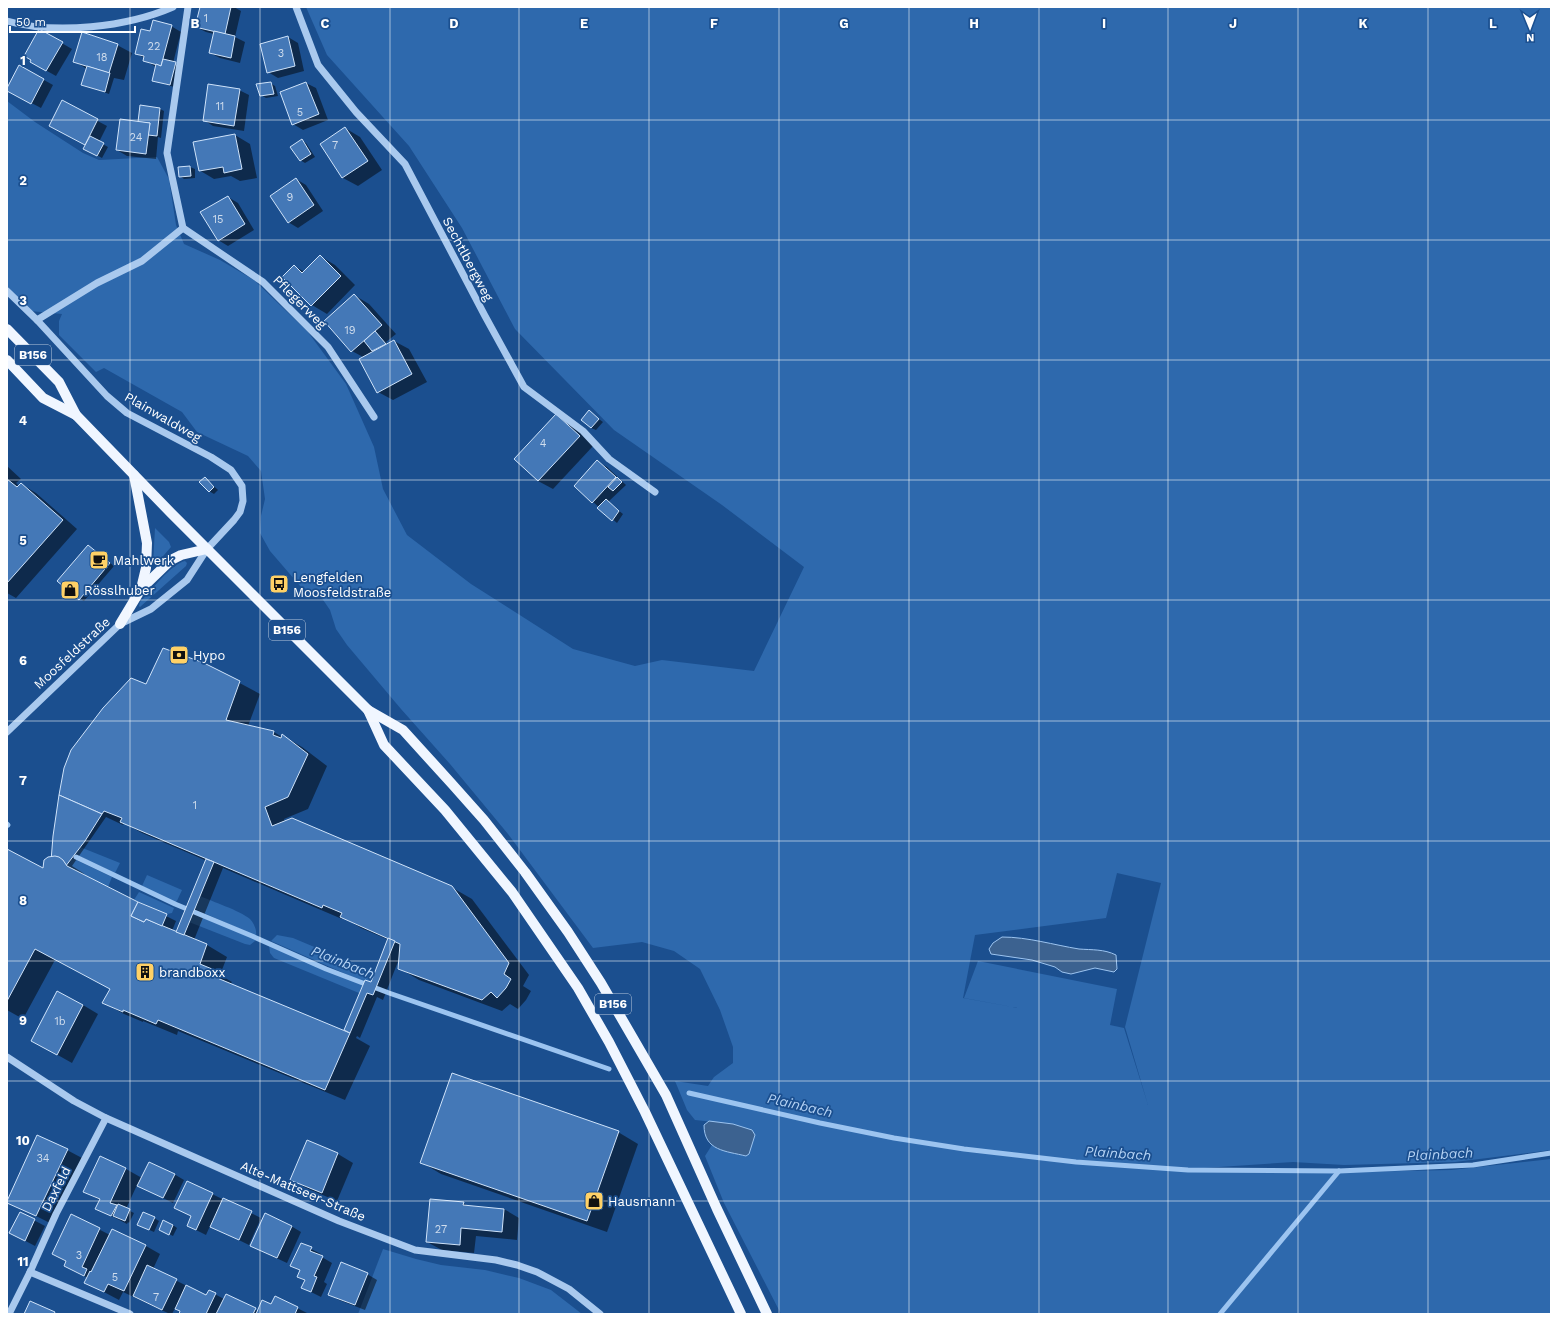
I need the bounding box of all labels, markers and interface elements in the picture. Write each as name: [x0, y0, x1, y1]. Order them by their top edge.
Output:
scale bar: [10, 8, 135, 34]
north arrow: [1510, 8, 1550, 48]
house number: 1: [204, 12, 208, 25]
text: 50 m: [16, 15, 46, 29]
text: B: [191, 16, 200, 31]
text: C: [321, 16, 330, 31]
text: D: [449, 16, 459, 31]
text: E: [580, 16, 588, 31]
text: F: [710, 16, 718, 31]
text: G: [839, 16, 849, 31]
text: H: [969, 16, 979, 31]
text: I: [1102, 16, 1106, 31]
text: J: [1229, 16, 1237, 31]
text: K: [1358, 16, 1368, 31]
text: L: [1489, 16, 1497, 31]
text: N: [1526, 31, 1534, 44]
house number: 22: [148, 40, 160, 53]
house number: 3: [278, 47, 284, 60]
house number: 18: [96, 51, 108, 64]
text: 1: [20, 53, 26, 68]
house number: 11: [216, 100, 224, 113]
house number: 5: [297, 106, 303, 119]
house number: 24: [130, 131, 143, 144]
house number: 7: [332, 139, 338, 152]
text: 2: [19, 173, 27, 188]
house number: 9: [287, 191, 294, 204]
house number: 15: [213, 213, 223, 226]
street label: Sechtlbergweg: [440, 214, 496, 304]
street label: Pflegerweg: [270, 272, 330, 332]
text: 3: [19, 293, 27, 308]
house number: 19: [344, 324, 356, 337]
road number: B156: [15, 345, 51, 365]
street label: Plainwaldweg: [122, 389, 204, 445]
text: 4: [19, 413, 28, 428]
house number: 4: [540, 437, 547, 450]
text: 5: [19, 533, 27, 548]
cafe icon: Mahlwerk: [88, 549, 110, 571]
place label: Mahlwerk: [113, 553, 175, 568]
place label: Lengfelden Moosfeldstraße: [293, 570, 391, 600]
bus stop icon: Lengfelden Moosfeldstraße: [268, 573, 290, 595]
shop icon: Rösslhuber: [59, 579, 81, 601]
place label: Rösslhuber: [84, 583, 155, 598]
street label: Moosfeldstraße: [31, 614, 113, 692]
road number: B156: [269, 620, 305, 640]
bank icon: Hypo: [168, 644, 190, 666]
place label: Hypo: [193, 648, 225, 663]
text: 6: [19, 653, 27, 668]
text: 7: [19, 773, 27, 788]
house number: 1: [193, 799, 197, 812]
text: 8: [19, 893, 27, 908]
water label: Plainbach: [309, 942, 377, 982]
building icon: brandboxx: [134, 961, 156, 983]
place label: brandboxx: [159, 965, 225, 980]
road number: B156: [595, 994, 631, 1014]
text: 9: [19, 1013, 27, 1028]
house number: 1b: [54, 1015, 66, 1028]
water label: Plainbach: [766, 1090, 834, 1120]
text: 10: [16, 1133, 30, 1148]
water label: Plainbach: [1084, 1143, 1152, 1163]
water label: Plainbach: [1406, 1144, 1474, 1164]
house number: 34: [36, 1152, 50, 1165]
street label: Alte-Mattseer-Straße: [238, 1158, 368, 1224]
street label: Daxfeld: [38, 1164, 74, 1214]
shop icon: Hausmann: [583, 1190, 605, 1212]
place label: Hausmann: [608, 1194, 676, 1209]
house number: 27: [435, 1223, 447, 1236]
house number: 3: [76, 1249, 82, 1262]
text: 11: [17, 1254, 29, 1269]
house number: 5: [112, 1271, 118, 1284]
house number: 7: [153, 1291, 159, 1304]

